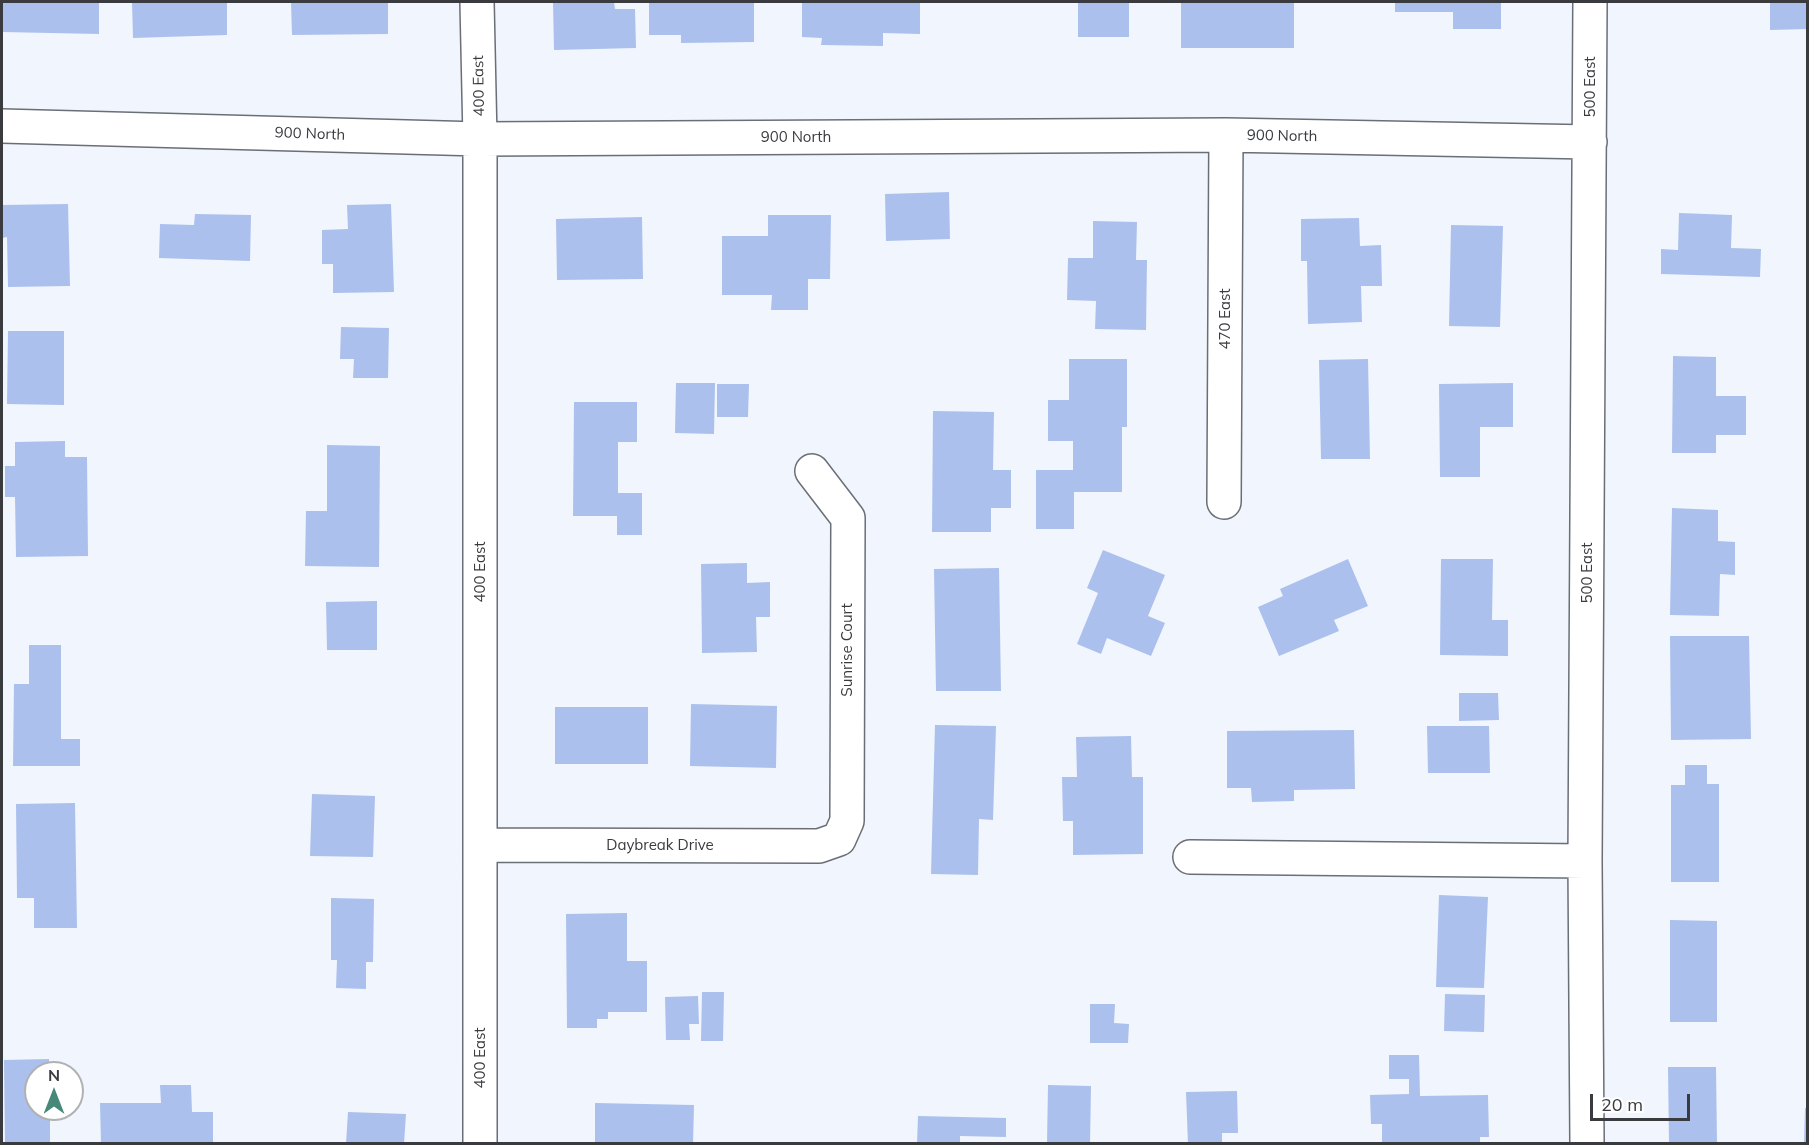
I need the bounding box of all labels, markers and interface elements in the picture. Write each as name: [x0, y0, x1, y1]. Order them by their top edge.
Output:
street label: 400 East: [469, 55, 489, 117]
street label: 500 East: [1581, 56, 1599, 118]
street label: 900 North: [274, 124, 346, 144]
street label: 900 North: [1247, 126, 1317, 146]
street label: 900 North: [761, 128, 831, 146]
street label: 470 East: [1216, 288, 1234, 350]
street label: 400 East: [471, 541, 489, 603]
street label: 500 East: [1578, 542, 1596, 604]
street label: Sunrise Court: [838, 603, 856, 697]
street label: Daybreak Drive: [606, 836, 714, 854]
street label: 400 East: [471, 1027, 489, 1089]
north arrow: [24, 1061, 84, 1121]
text: N: [48, 1065, 60, 1085]
scale bar: [1593, 1082, 1694, 1120]
text: 20 m: [1601, 1093, 1643, 1116]

